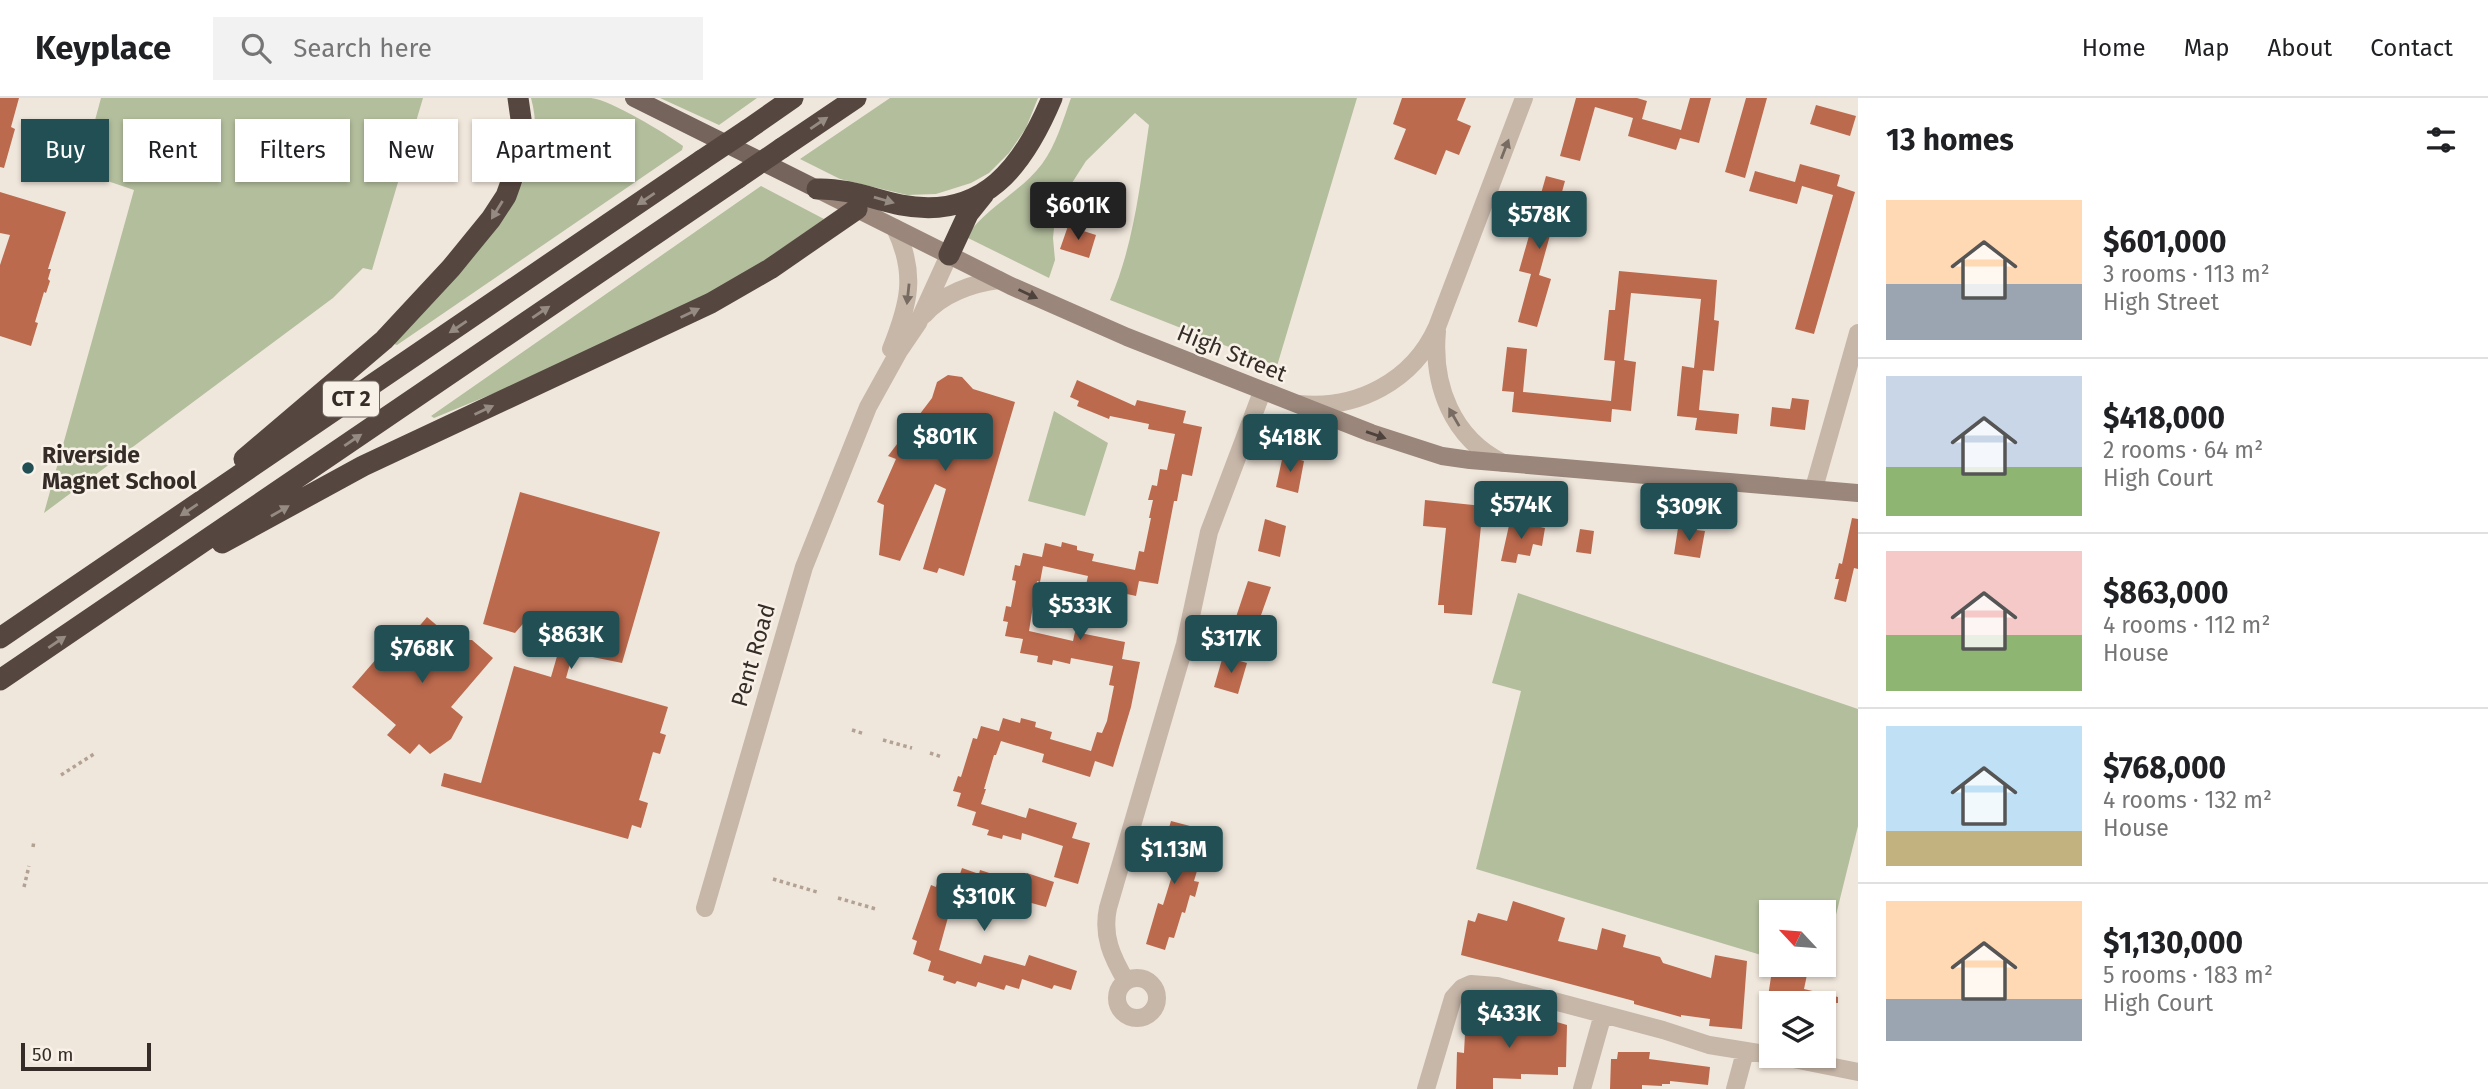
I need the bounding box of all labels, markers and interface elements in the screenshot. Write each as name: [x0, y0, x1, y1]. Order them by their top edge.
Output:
search box: [213, 17, 703, 80]
text: Keyplace: [35, 28, 171, 68]
icon: search: [237, 29, 275, 67]
text: Search here: [293, 33, 432, 64]
text: Home: [2082, 34, 2146, 62]
text: Map: [2184, 34, 2230, 62]
text: About: [2268, 34, 2332, 62]
text: Contact: [2370, 34, 2453, 62]
one-way arrow: [810, 116, 828, 130]
chip: Buy: [21, 119, 109, 182]
chip: Rent: [123, 119, 221, 182]
chip: Filters: [235, 119, 350, 182]
chip: New: [364, 119, 458, 182]
chip: Apartment: [472, 119, 635, 182]
icon: filters: [2422, 121, 2460, 159]
text: 13 homes: [1886, 122, 2014, 158]
one-way arrow: [1499, 138, 1510, 159]
pin: $601K: [1029, 183, 1127, 242]
text: $601K: [1046, 191, 1110, 219]
one-way arrow: [636, 192, 656, 205]
pin: $578K: [1490, 192, 1588, 251]
one-way arrow: [874, 195, 896, 206]
one-way arrow: [491, 200, 504, 219]
text: $578K: [1508, 200, 1570, 228]
text: $601,000: [2103, 224, 2227, 260]
icon: home: [1942, 228, 2026, 312]
text: 3 rooms · 113 m²: [2103, 260, 2270, 288]
one-way arrow: [902, 283, 913, 305]
one-way arrow: [1018, 288, 1038, 300]
text: High Street: [2103, 288, 2219, 316]
one-way arrow: [531, 306, 551, 319]
one-way arrow: [680, 307, 700, 319]
street label: High Street: [1173, 318, 1292, 388]
one-way arrow: [449, 320, 467, 334]
road number: CT 2: [323, 382, 379, 416]
text: $418,000: [2103, 400, 2225, 436]
one-way arrow: [474, 404, 494, 415]
icon: home: [1942, 404, 2026, 488]
one-way arrow: [1448, 407, 1460, 427]
pin: $801K: [896, 414, 994, 473]
pin: $418K: [1241, 414, 1339, 474]
text: $801K: [913, 422, 977, 450]
text: $418K: [1259, 423, 1321, 451]
one-way arrow: [1365, 430, 1386, 441]
one-way arrow: [343, 434, 363, 447]
text: 2 rooms · 64 m²: [2103, 436, 2263, 464]
place label: Riverside Magnet School: [42, 441, 197, 495]
marker: Riverside Magnet School: [20, 460, 36, 476]
text: High Court: [2103, 464, 2213, 492]
pin: $574K: [1472, 482, 1570, 541]
pin: $309K: [1640, 484, 1738, 543]
text: $574K: [1490, 490, 1552, 518]
text: $309K: [1656, 492, 1722, 520]
one-way arrow: [180, 503, 198, 517]
one-way arrow: [270, 505, 290, 517]
text: $863,000: [2103, 575, 2229, 611]
icon: home: [1942, 579, 2026, 663]
pin: $533K: [1031, 582, 1129, 642]
text: $533K: [1048, 591, 1112, 619]
street label: Pent Road: [725, 600, 781, 710]
text: 4 rooms · 112 m²: [2103, 611, 2270, 639]
pin: $863K: [522, 612, 620, 671]
pin: $317K: [1182, 616, 1280, 675]
text: $863K: [538, 620, 604, 648]
text: $317K: [1201, 624, 1261, 652]
pin: $768K: [373, 626, 471, 685]
text: $768K: [390, 634, 454, 662]
one-way arrow: [48, 635, 66, 649]
text: House: [2103, 639, 2169, 667]
text: $768,000: [2103, 750, 2226, 786]
icon: home: [1942, 754, 2026, 838]
text: 4 rooms · 132 m²: [2103, 786, 2272, 814]
text: House: [2103, 814, 2169, 842]
pin: $1.13M: [1117, 826, 1231, 886]
text: $1.13M: [1141, 835, 1207, 863]
pin: $310K: [935, 874, 1033, 933]
text: $310K: [953, 882, 1015, 910]
north arrow: [1759, 900, 1836, 976]
map controls: [1759, 900, 1836, 1068]
text: $1,130,000: [2103, 925, 2243, 961]
icon: home: [1942, 929, 2026, 1013]
text: 5 rooms · 183 m²: [2103, 961, 2273, 989]
text: High Court: [2103, 989, 2213, 1017]
pin: $433K: [1460, 990, 1558, 1050]
button: layers: [1759, 991, 1836, 1068]
text: $433K: [1477, 999, 1541, 1027]
scale bar: [21, 1040, 150, 1072]
text: 50 m: [32, 1043, 73, 1066]

